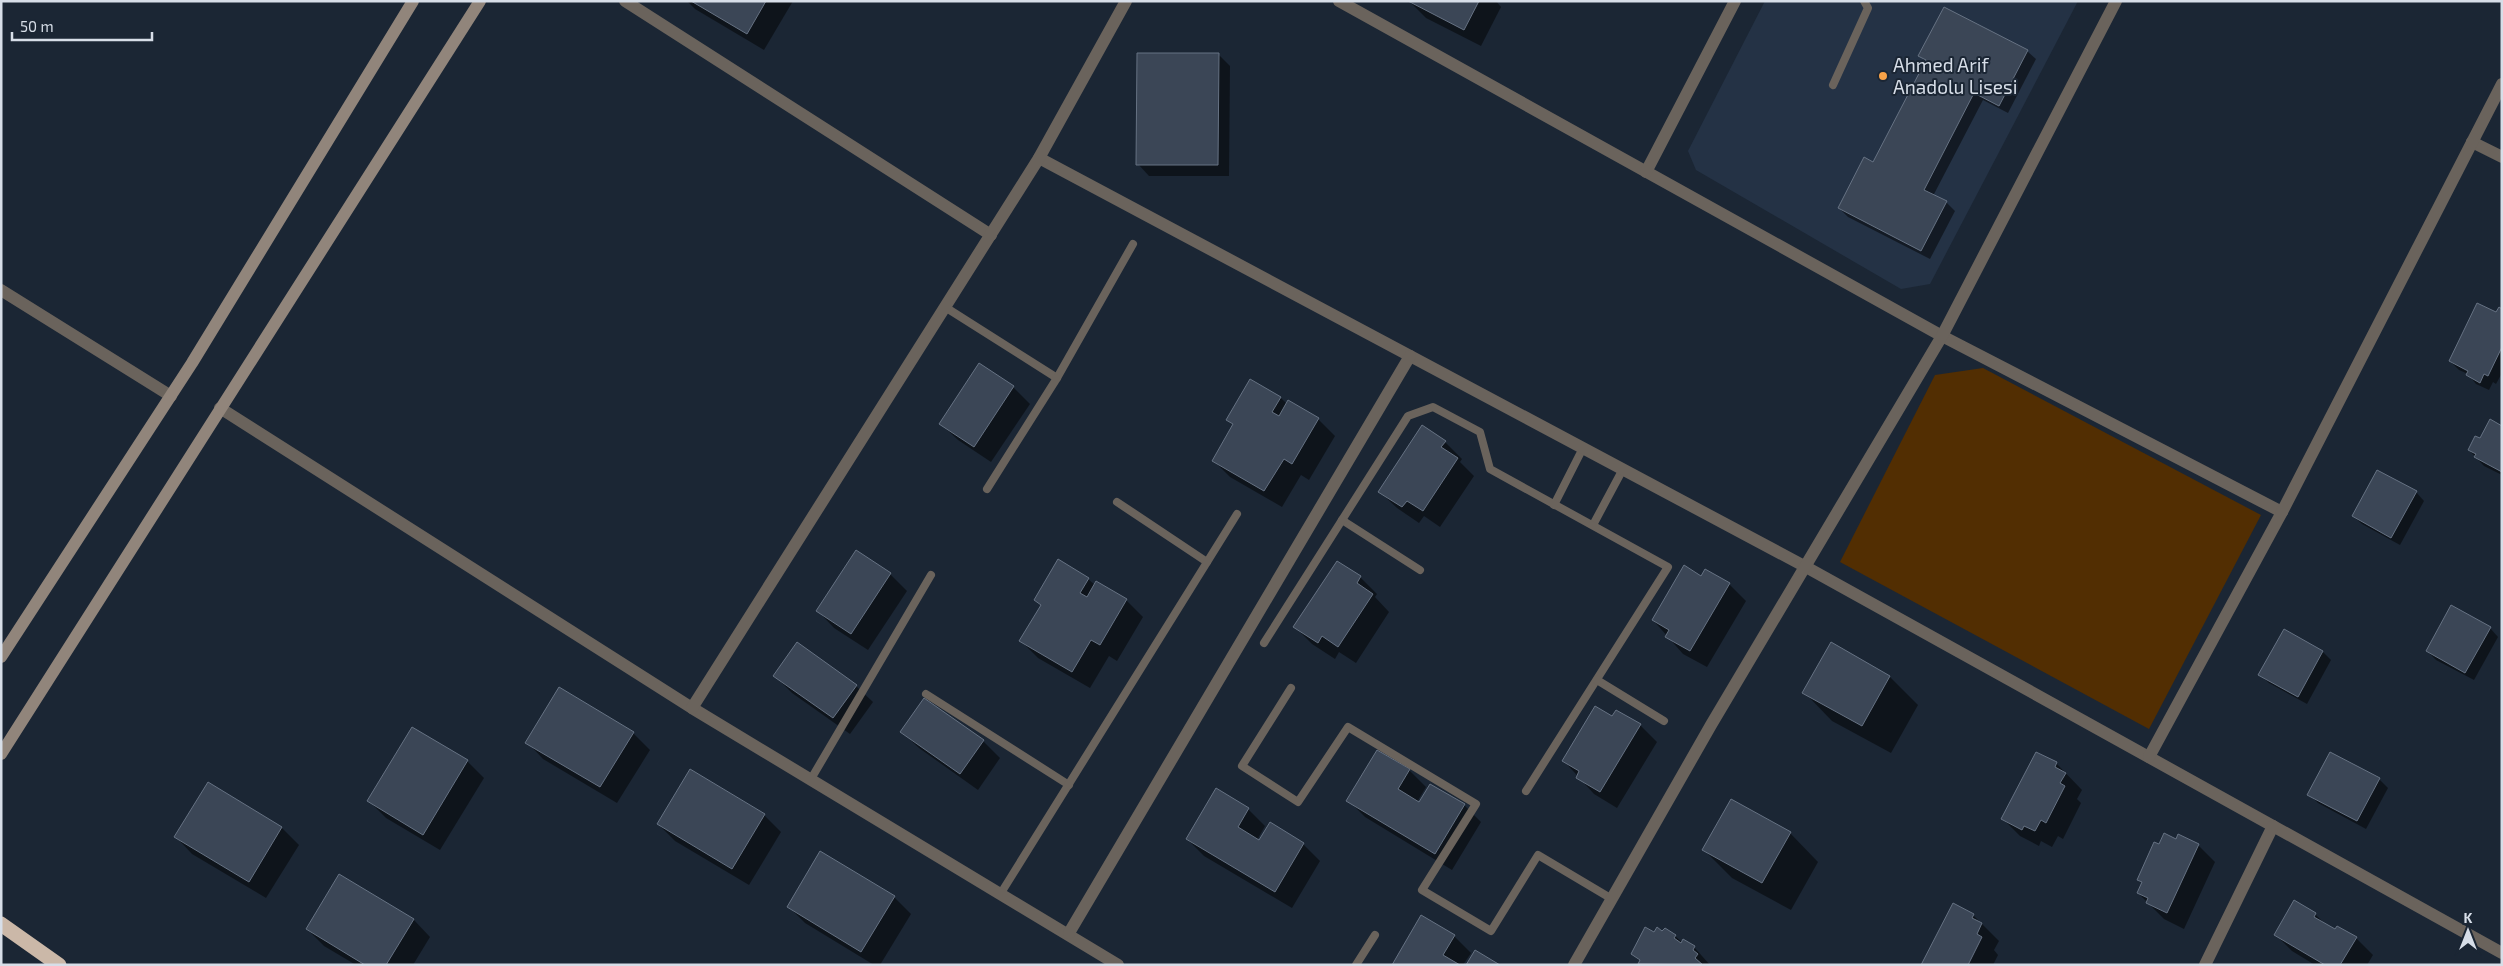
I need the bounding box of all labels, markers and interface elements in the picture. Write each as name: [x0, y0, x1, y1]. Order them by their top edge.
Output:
scale bar: [12, 10, 152, 42]
text: 50 m: [20, 17, 54, 35]
place label: Ahmed Arif Anadolu Lisesi: [1893, 53, 2017, 98]
marker: Ahmed Arif Anadolu Lisesi: [1877, 70, 1889, 82]
north arrow: [2443, 906, 2493, 956]
text: K: [2464, 909, 2473, 926]

